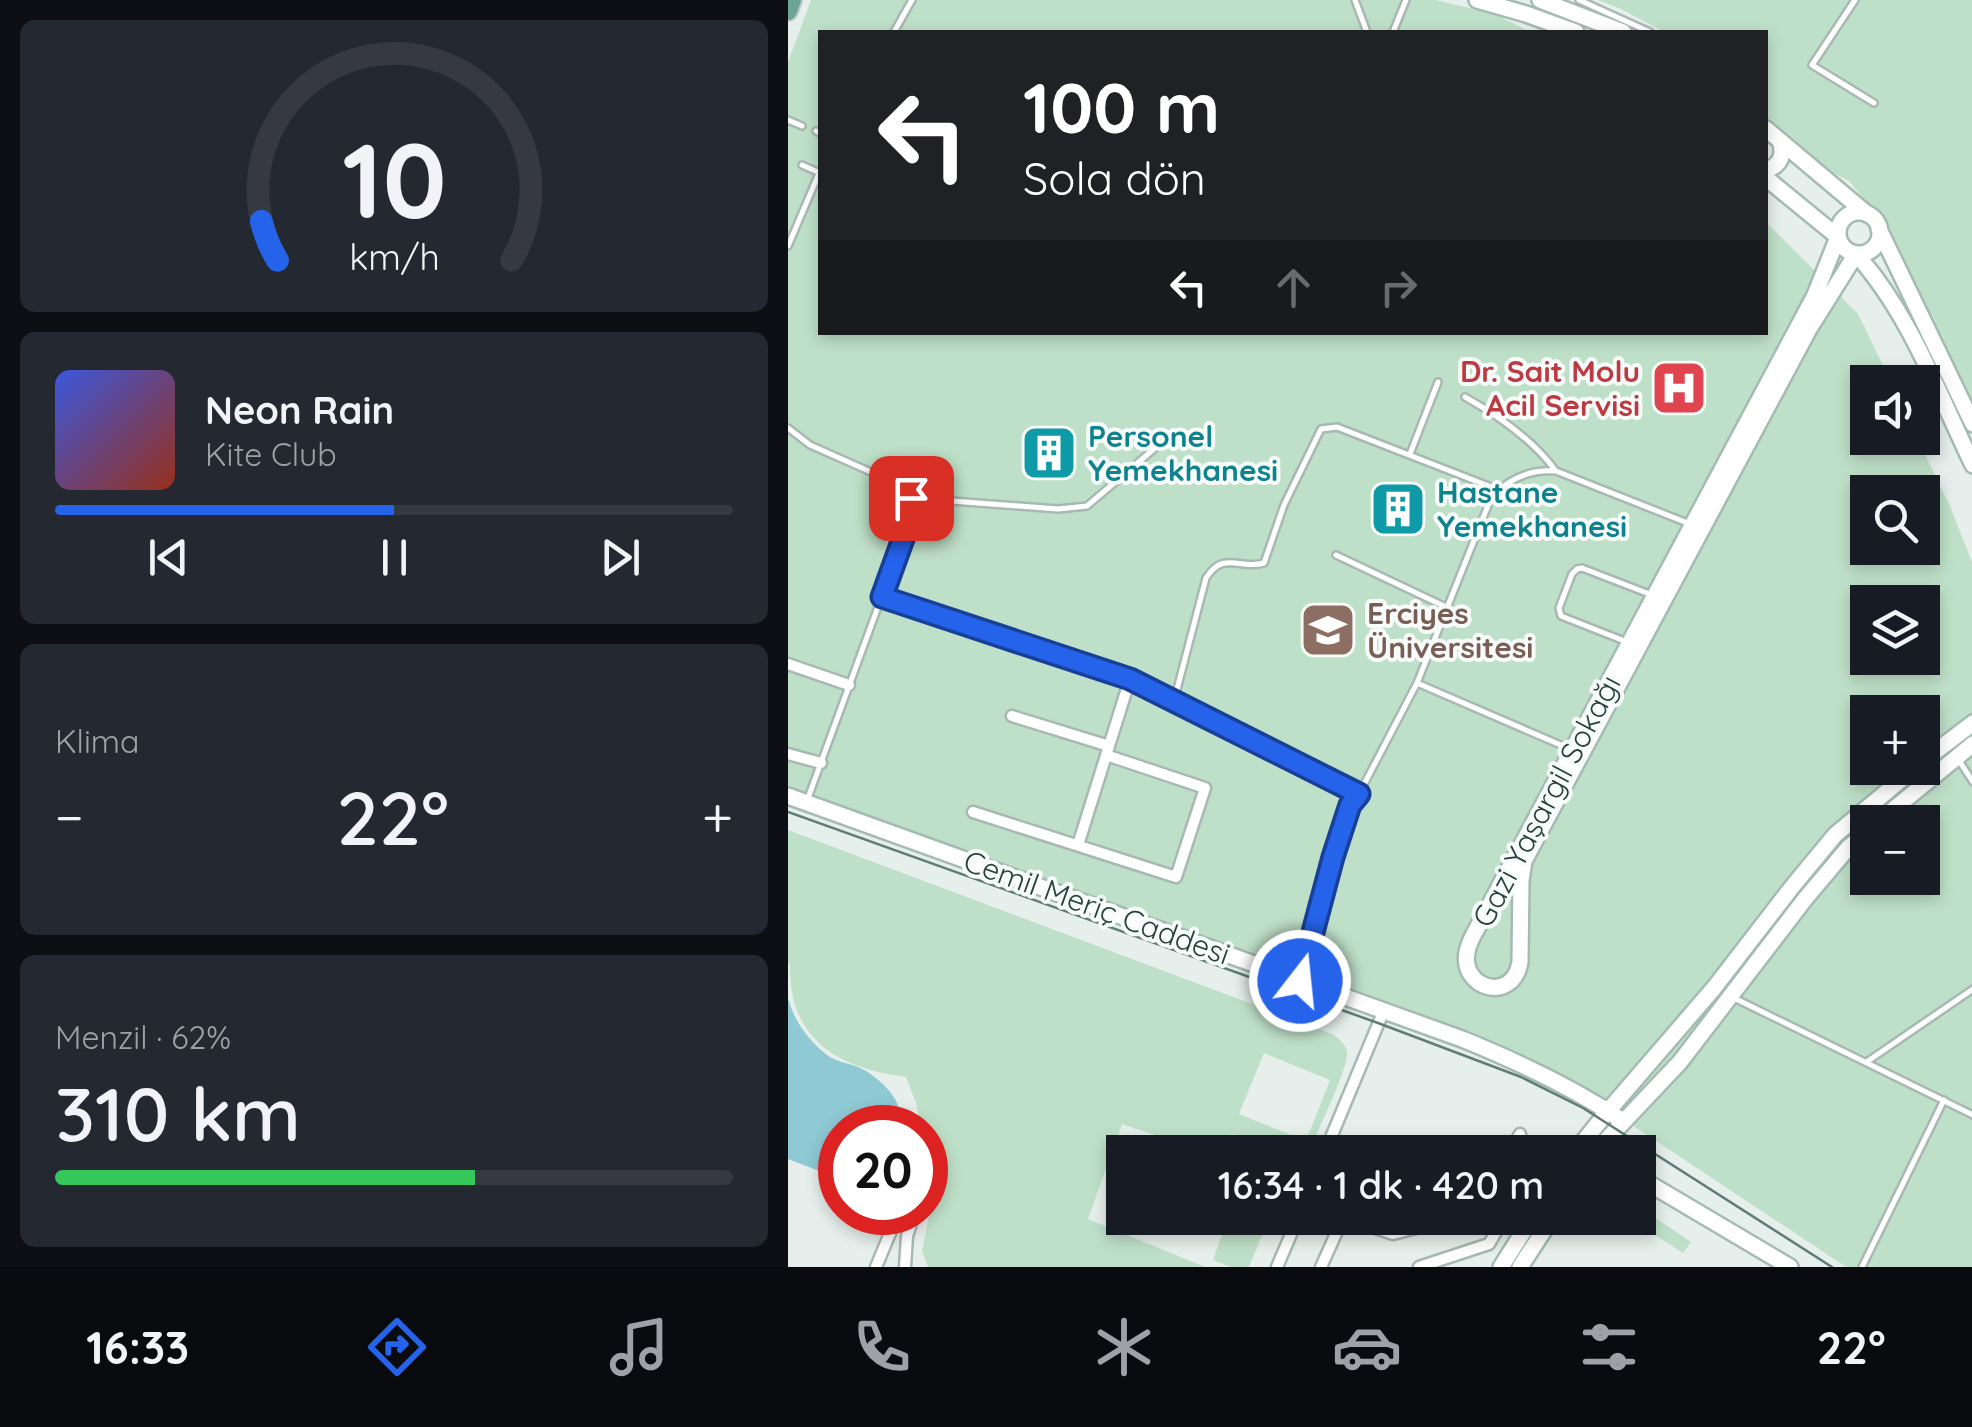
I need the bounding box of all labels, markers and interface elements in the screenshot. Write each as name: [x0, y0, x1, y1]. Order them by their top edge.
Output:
text: 100 m: [1023, 63, 1220, 151]
icon: left: [858, 70, 988, 200]
text: 10: [342, 114, 446, 244]
text: Sola dön: [1023, 150, 1206, 206]
text: km/h: [349, 234, 439, 279]
icon: left: [1161, 260, 1216, 315]
icon: ahead: [1266, 260, 1321, 315]
icon: right: [1371, 260, 1426, 315]
place label: Dr. Sait Molu Acil Servisi: [1460, 352, 1640, 424]
hospital icon: Dr. Sait Molu Acil Servisi: [1649, 358, 1709, 418]
map controls: [1850, 365, 1940, 895]
button: sound: [1850, 365, 1940, 455]
text: Neon Rain: [205, 386, 394, 434]
place label: Personel Yemekhanesi: [1088, 417, 1278, 489]
building icon: Personel Yemekhanesi: [1019, 423, 1079, 483]
text: Kite Club: [205, 434, 337, 474]
pin: [869, 456, 954, 541]
icon: arrive: [884, 471, 939, 526]
place label: Hastane Yemekhanesi: [1437, 473, 1627, 545]
button: search: [1850, 475, 1940, 565]
building icon: Hastane Yemekhanesi: [1368, 479, 1428, 539]
icon: previous: [141, 530, 196, 585]
icon: pause: [367, 530, 422, 585]
icon: next: [593, 530, 648, 585]
button: layers: [1850, 585, 1940, 675]
place label: Erciyes Üniversitesi: [1367, 594, 1533, 666]
school or university icon: Erciyes Üniversitesi: [1298, 600, 1358, 660]
street label: Gazi Yaşargil Sokağı: [1463, 668, 1629, 934]
button: +: [1850, 695, 1940, 785]
text: Klima: [55, 721, 139, 761]
text: 22°: [337, 770, 449, 864]
text: −: [55, 782, 84, 851]
text: +: [702, 782, 733, 851]
button: −: [1850, 805, 1940, 895]
street label: Cemil Meriç Caddesi: [959, 841, 1235, 973]
position arrow: [1248, 929, 1352, 1033]
text: Menzil · 62%: [55, 1017, 231, 1057]
text: 310 km: [55, 1066, 301, 1160]
speed limit sign: 20: [818, 1105, 948, 1235]
text: 16:34 · 1 dk · 420 m: [1218, 1161, 1544, 1209]
icon: directions: [362, 1312, 432, 1382]
icon: music: [604, 1312, 674, 1382]
icon: phone: [847, 1312, 917, 1382]
icon: climate: [1089, 1312, 1159, 1382]
icon: car: [1332, 1312, 1402, 1382]
icon: filters: [1574, 1312, 1644, 1382]
text: 16:33: [86, 1319, 189, 1375]
text: 22°: [1817, 1319, 1886, 1375]

